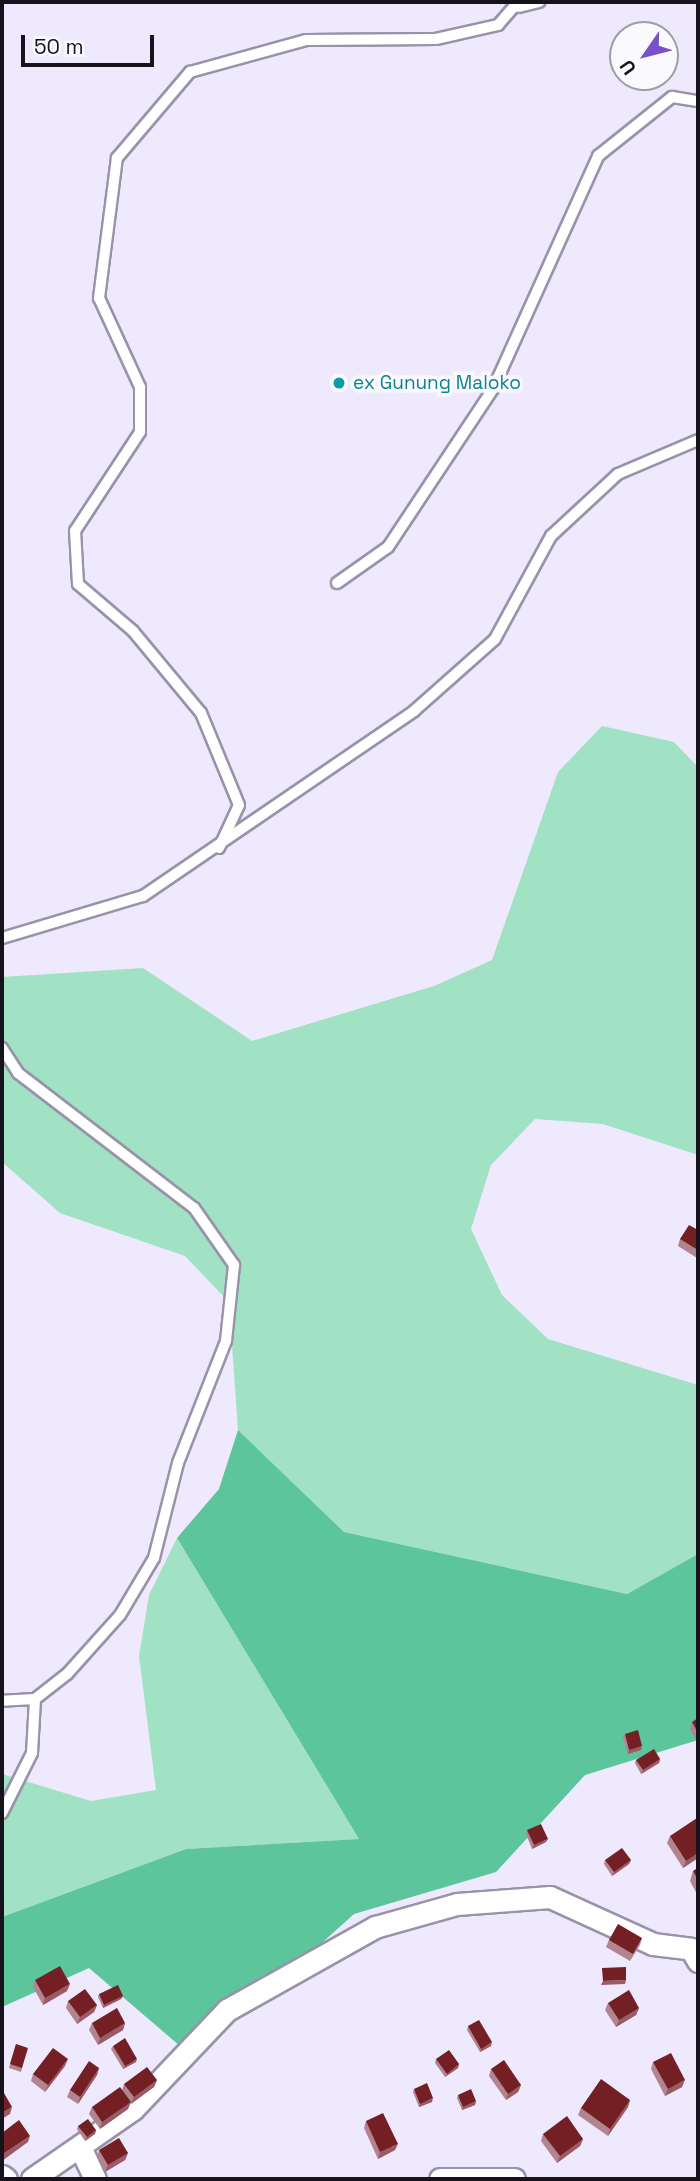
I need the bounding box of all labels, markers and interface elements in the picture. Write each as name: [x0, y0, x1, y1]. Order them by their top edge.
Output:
scale bar: [24, 21, 158, 65]
north arrow: [609, 21, 679, 91]
text: 50 m: [34, 33, 84, 60]
text: U: [614, 55, 642, 80]
place label: ex Gunung Maloko: [353, 372, 521, 394]
marker: ex Gunung Maloko: [331, 375, 347, 391]

